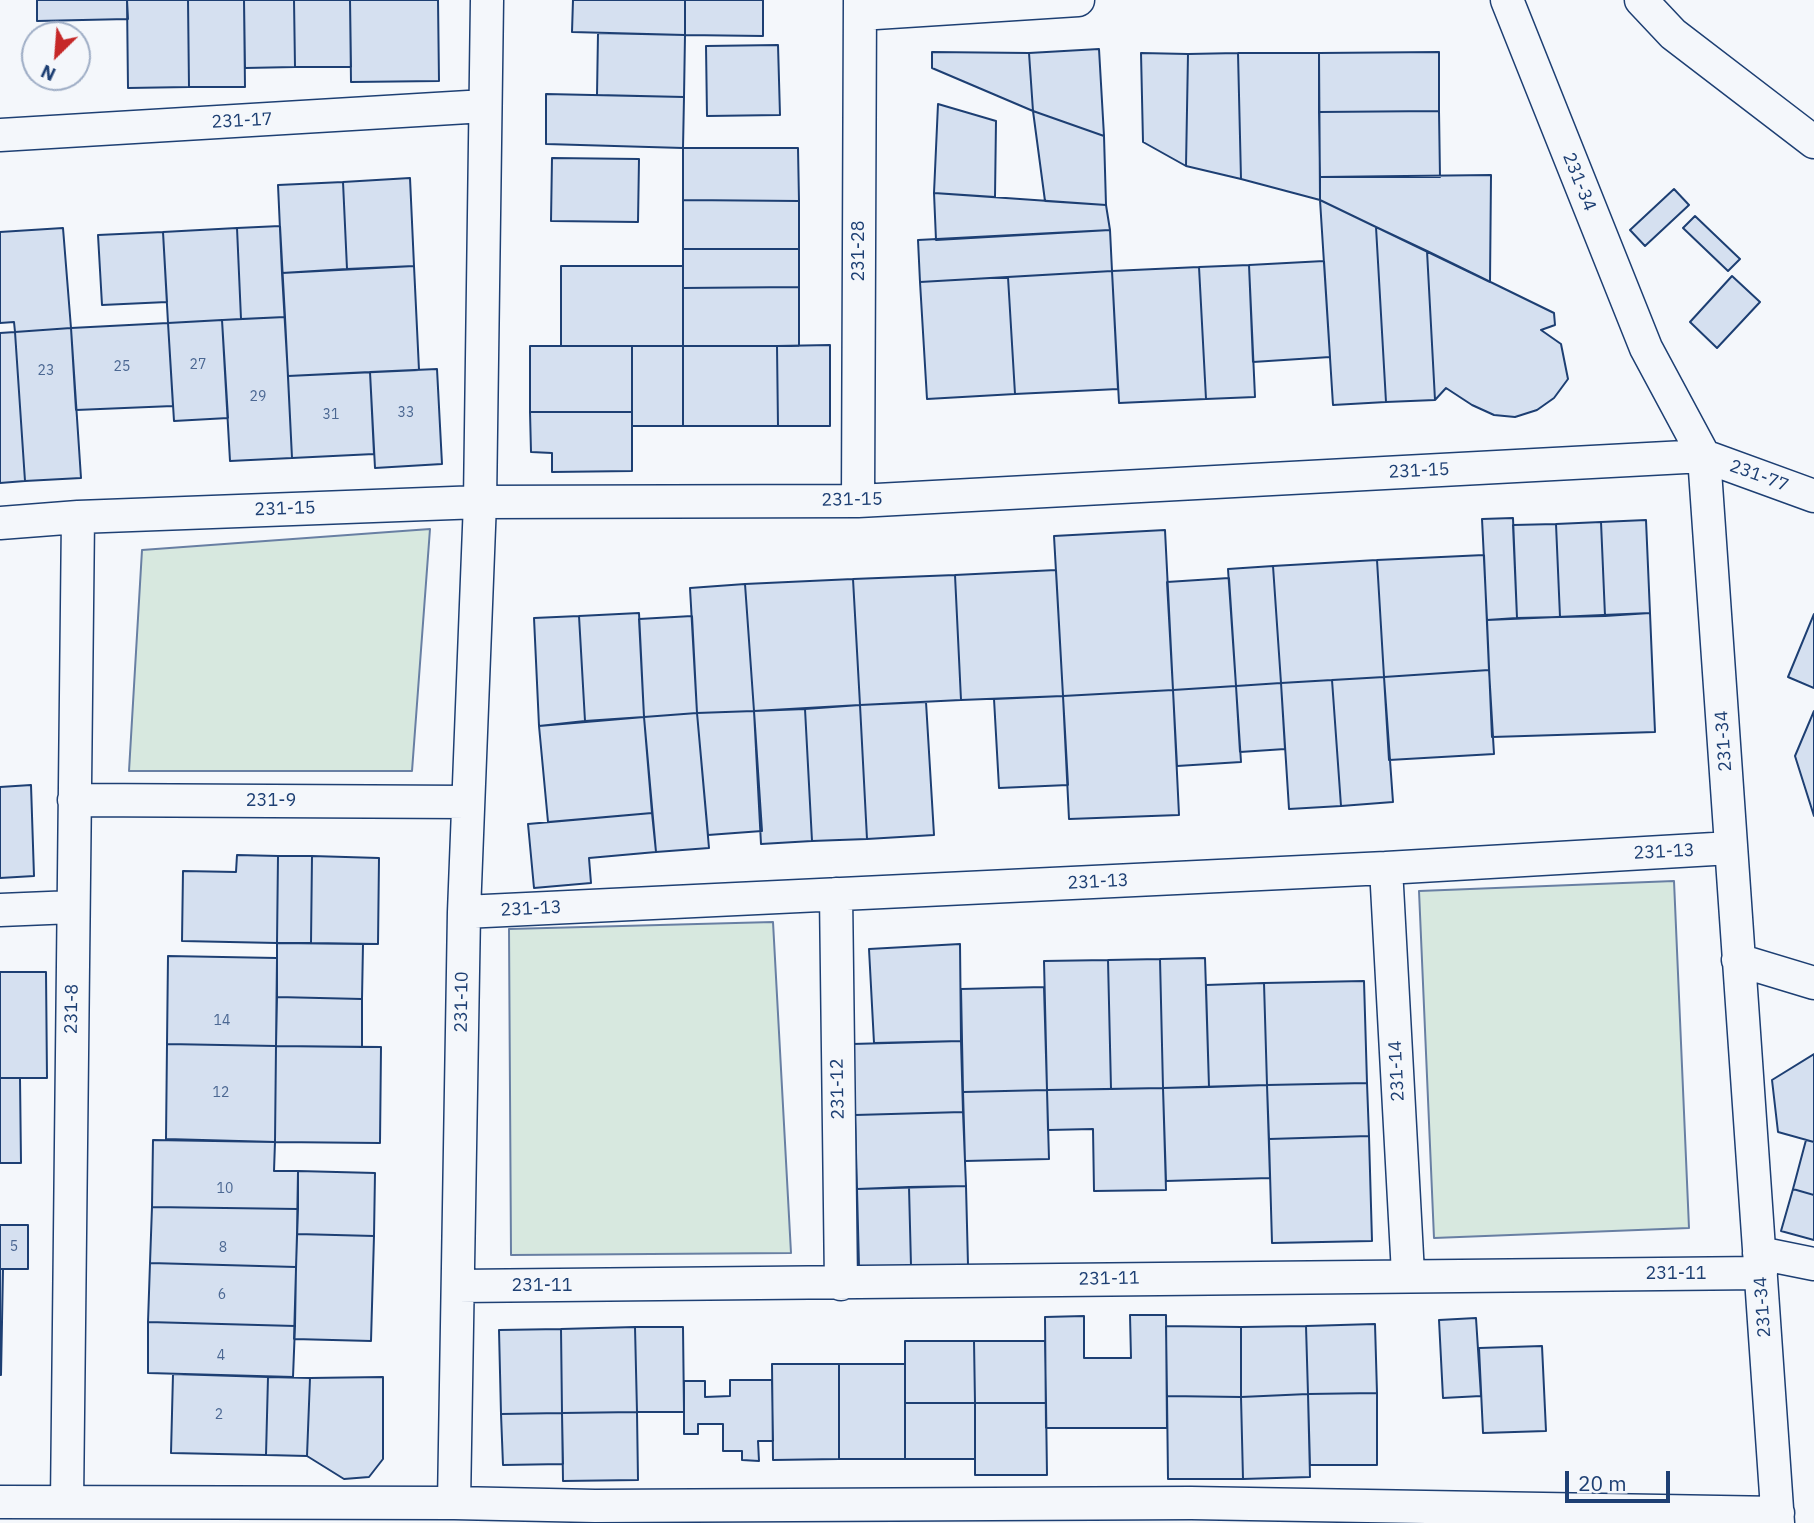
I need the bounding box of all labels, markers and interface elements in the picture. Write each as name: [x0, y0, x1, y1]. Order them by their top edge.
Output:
north arrow: [21, 21, 91, 91]
text: N: [37, 59, 59, 87]
street label: 231-17: [211, 109, 273, 133]
street label: 231-34: [1558, 150, 1600, 214]
street label: 231-28: [848, 220, 870, 282]
house number: 27: [190, 357, 206, 373]
house number: 25: [114, 359, 130, 375]
house number: 23: [38, 363, 54, 379]
house number: 29: [250, 389, 266, 405]
house number: 33: [398, 405, 414, 421]
house number: 31: [323, 407, 339, 423]
street label: 231-77: [1727, 455, 1791, 497]
street label: 231-15: [1388, 459, 1450, 483]
street label: 231-15: [821, 489, 883, 511]
street label: 231-15: [254, 497, 316, 521]
street label: 231-34: [1711, 710, 1737, 772]
street label: 231-9: [246, 790, 296, 812]
street label: 231-13: [1633, 840, 1695, 864]
street label: 231-13: [1067, 870, 1129, 894]
street label: 231-13: [500, 897, 562, 921]
street label: 231-10: [451, 971, 473, 1033]
street label: 231-8: [61, 984, 83, 1034]
house number: 14: [214, 1013, 230, 1029]
street label: 231-14: [1385, 1040, 1409, 1102]
street label: 231-12: [827, 1058, 849, 1120]
house number: 12: [213, 1085, 229, 1101]
house number: 10: [217, 1181, 233, 1197]
house number: 5: [10, 1239, 18, 1255]
house number: 8: [219, 1240, 227, 1256]
street label: 231-11: [1645, 1263, 1707, 1285]
street label: 231-11: [1078, 1268, 1140, 1290]
street label: 231-11: [511, 1275, 573, 1297]
street label: 231-34: [1750, 1276, 1776, 1338]
house number: 6: [218, 1287, 226, 1303]
house number: 4: [217, 1348, 225, 1364]
house number: 2: [215, 1407, 223, 1423]
scale bar: [1569, 1456, 1674, 1500]
text: 20 m: [1578, 1469, 1627, 1497]

